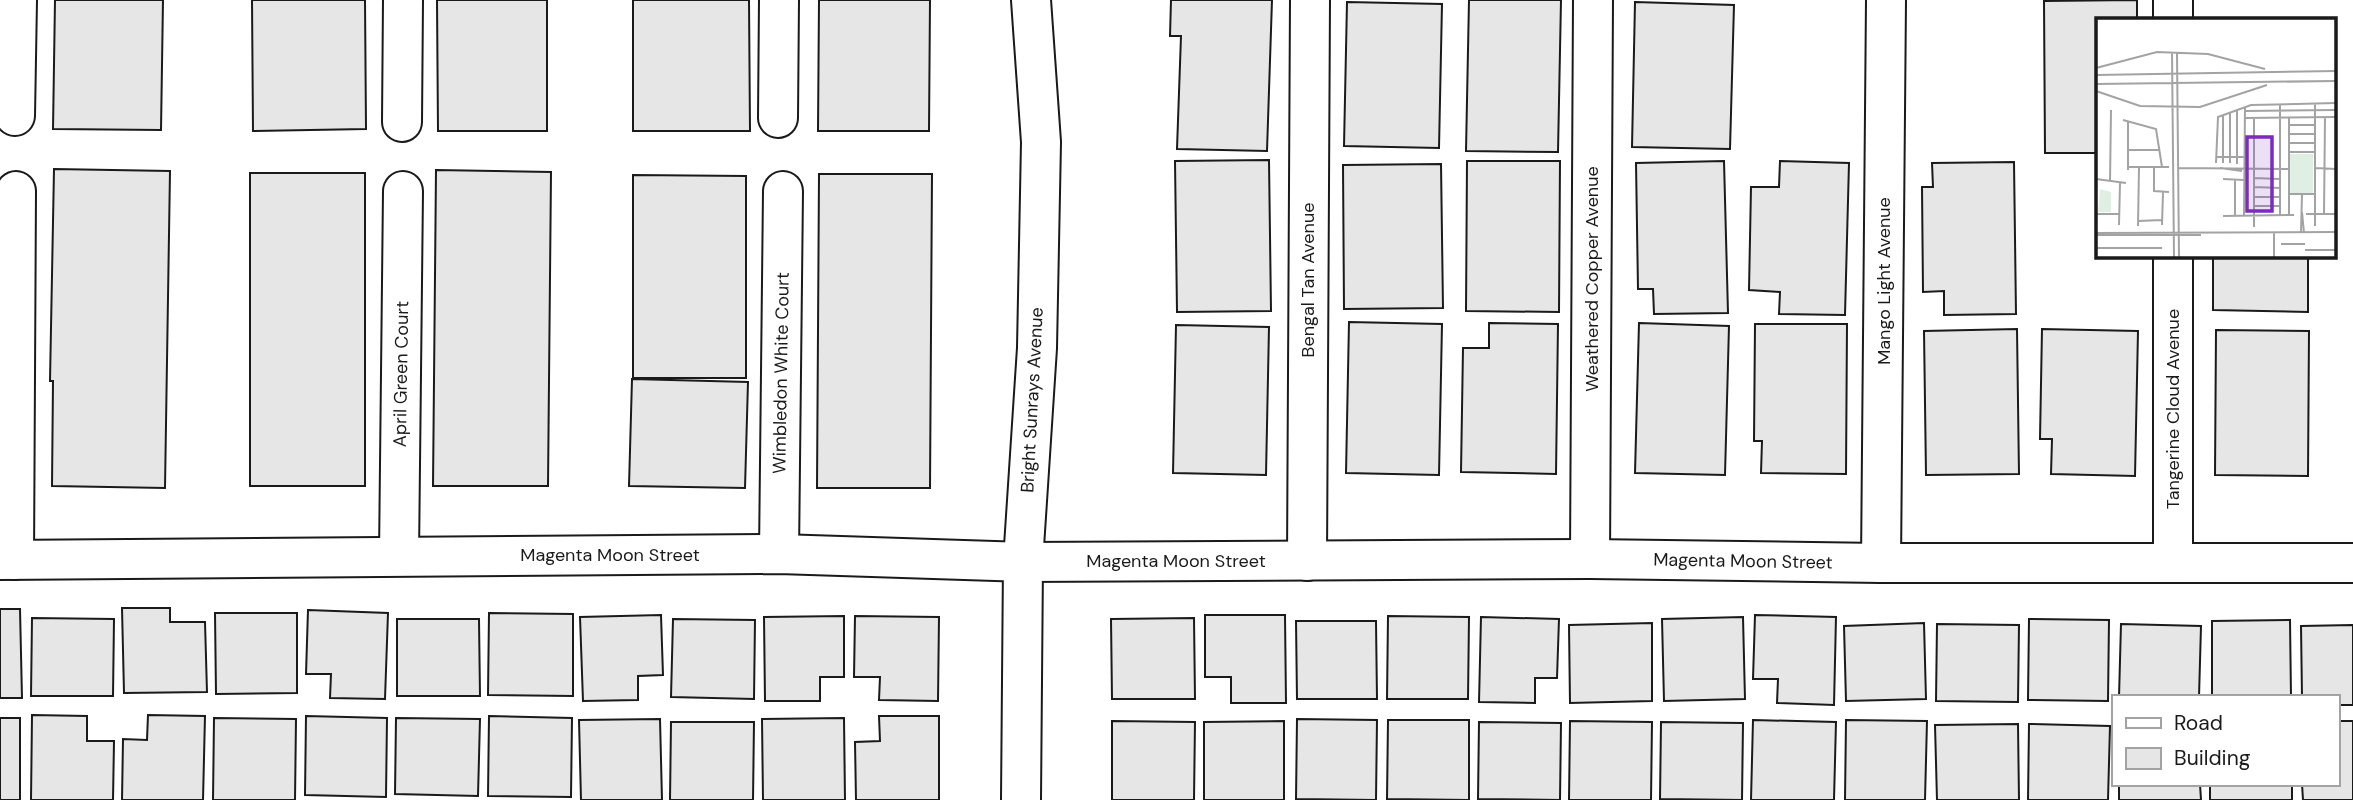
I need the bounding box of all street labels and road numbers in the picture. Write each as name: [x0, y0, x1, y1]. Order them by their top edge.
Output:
street label: Weathered Copper Avenue: [1580, 166, 1604, 392]
street label: Mango Light Avenue: [1872, 197, 1896, 365]
street label: Bengal Tan Avenue: [1296, 203, 1320, 357]
street label: Wimbledon White Court: [767, 272, 795, 474]
street label: April Green Court: [388, 301, 414, 447]
street label: Bright Sunrays Avenue: [1015, 307, 1049, 493]
street label: Tangerine Cloud Avenue: [2161, 309, 2185, 509]
street label: Magenta Moon Street: [520, 543, 700, 567]
street label: Magenta Moon Street: [1653, 547, 1833, 575]
street label: Magenta Moon Street: [1086, 549, 1266, 573]

